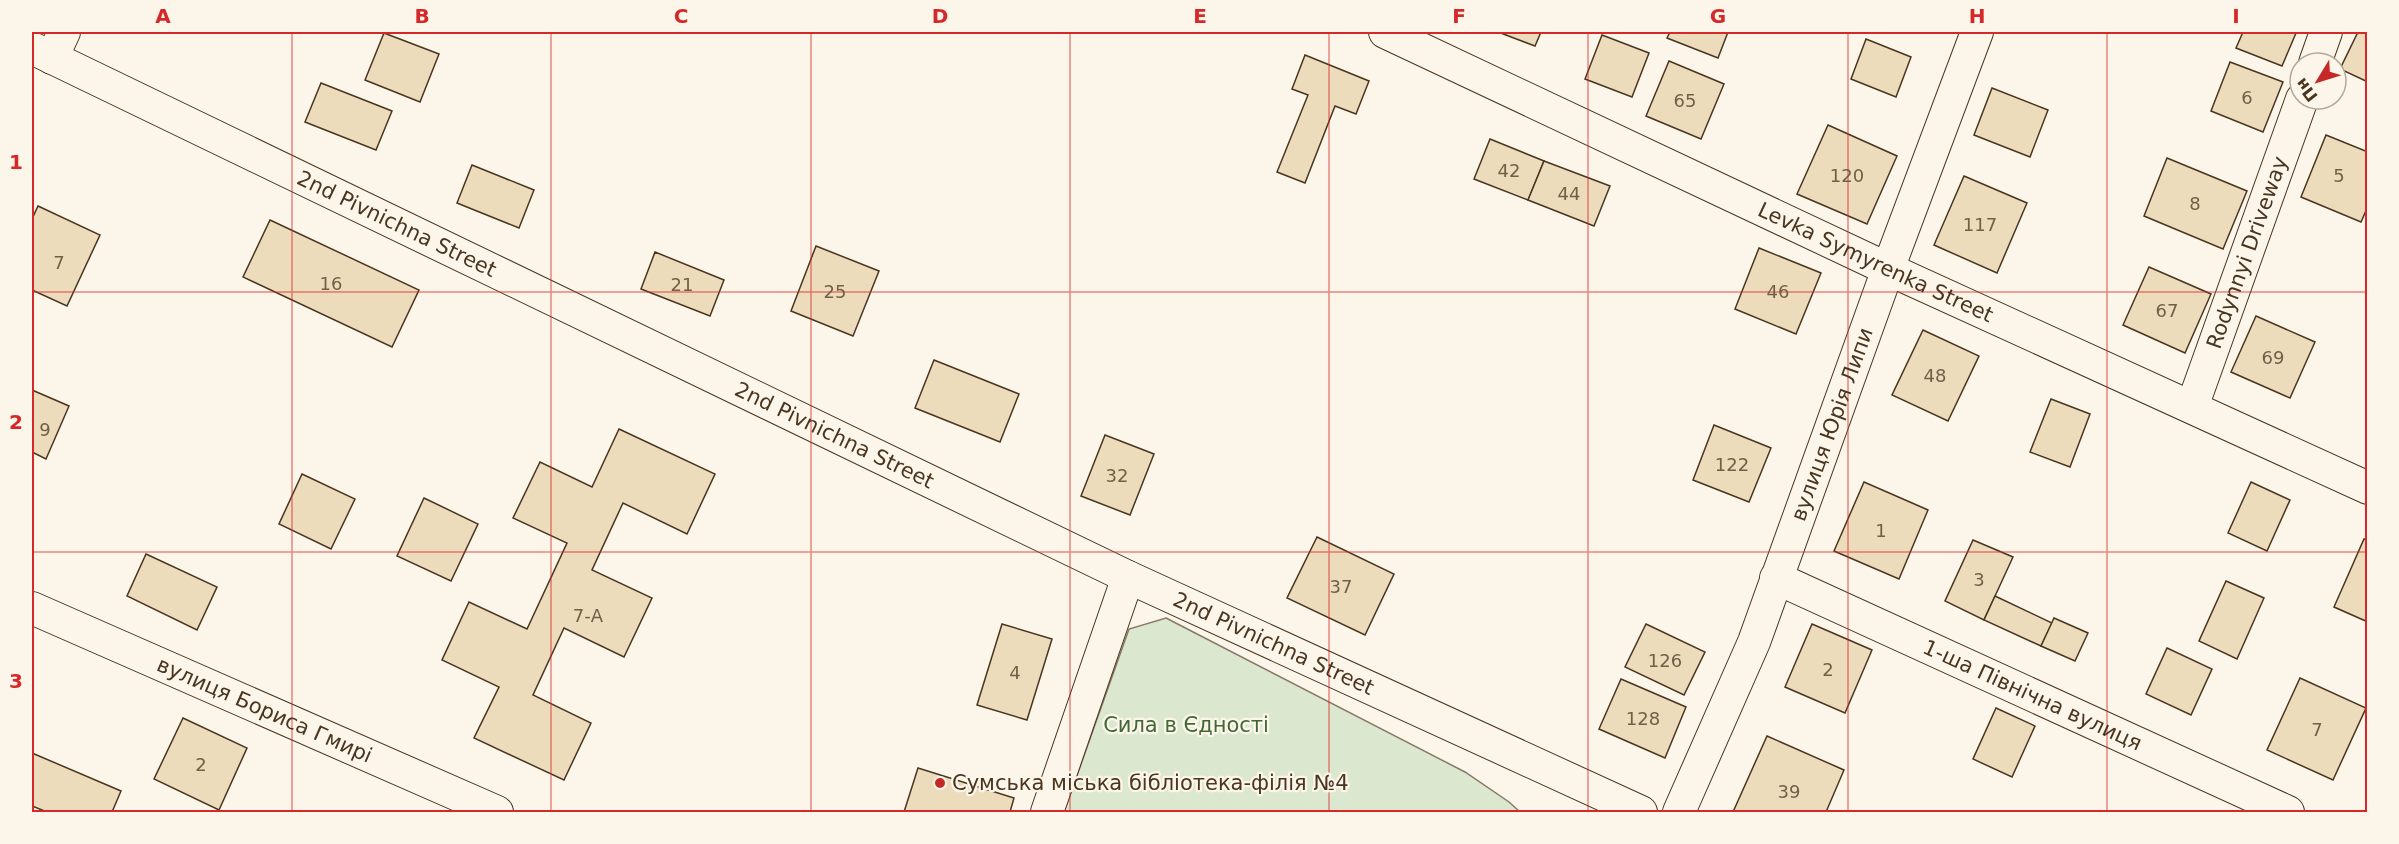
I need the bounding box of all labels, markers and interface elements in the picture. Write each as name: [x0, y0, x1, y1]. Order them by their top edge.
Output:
text: A: [155, 4, 171, 28]
text: B: [414, 4, 430, 28]
text: C: [674, 4, 688, 28]
text: D: [932, 4, 948, 28]
text: E: [1193, 4, 1207, 28]
text: F: [1452, 4, 1466, 28]
text: G: [1710, 4, 1726, 28]
text: H: [1969, 4, 1985, 28]
text: I: [2232, 4, 2240, 28]
north arrow: [2288, 51, 2348, 111]
text: Пн: [2292, 74, 2322, 105]
house number: 6: [2241, 87, 2253, 108]
house number: 65: [1674, 90, 1696, 111]
text: 1: [9, 150, 23, 174]
street label: Rodynnyi Driveway: [2202, 153, 2292, 352]
house number: 42: [1498, 160, 1520, 181]
house number: 120: [1830, 165, 1864, 186]
house number: 5: [2333, 165, 2345, 186]
street label: 2nd Pivnichna Street: [293, 166, 500, 282]
house number: 44: [1558, 183, 1580, 204]
house number: 8: [2189, 193, 2201, 214]
street label: Levka Symyrenka Street: [1754, 198, 1997, 327]
house number: 117: [1963, 214, 1997, 235]
house number: 7: [53, 252, 65, 273]
house number: 16: [320, 273, 342, 294]
house number: 21: [671, 274, 693, 295]
house number: 25: [824, 281, 846, 302]
house number: 46: [1767, 281, 1789, 302]
house number: 67: [2156, 300, 2178, 321]
street label: вулиця Юрія Липи: [1786, 325, 1878, 524]
house number: 69: [2262, 347, 2284, 368]
house number: 48: [1924, 365, 1946, 386]
street label: 2nd Pivnichna Street: [731, 377, 938, 493]
text: 2: [9, 410, 23, 434]
house number: 9: [39, 419, 51, 440]
house number: 122: [1715, 454, 1749, 475]
house number: 32: [1106, 465, 1128, 486]
house number: 1: [1875, 520, 1887, 541]
house number: 3: [1973, 569, 1985, 590]
house number: 37: [1330, 576, 1352, 597]
street label: 2nd Pivnichna Street: [1169, 587, 1378, 700]
house number: 7-А: [573, 605, 604, 626]
street label: 1-ша Північна вулиця: [1919, 635, 2146, 756]
house number: 126: [1648, 650, 1682, 671]
street label: вулиця Бориса Гмирі: [153, 652, 376, 768]
house number: 2: [1822, 659, 1834, 680]
house number: 4: [1009, 662, 1021, 683]
text: 3: [9, 669, 23, 693]
house number: 128: [1626, 708, 1660, 729]
park label: Сила в Єдності: [1103, 713, 1269, 737]
house number: 7: [2311, 719, 2323, 740]
house number: 2: [195, 754, 207, 775]
place label: Сумська міська бібліотека-філія №4: [952, 771, 1349, 795]
marker: Сумська міська бібліотека-філія №4: [933, 776, 947, 790]
house number: 39: [1778, 781, 1800, 802]

